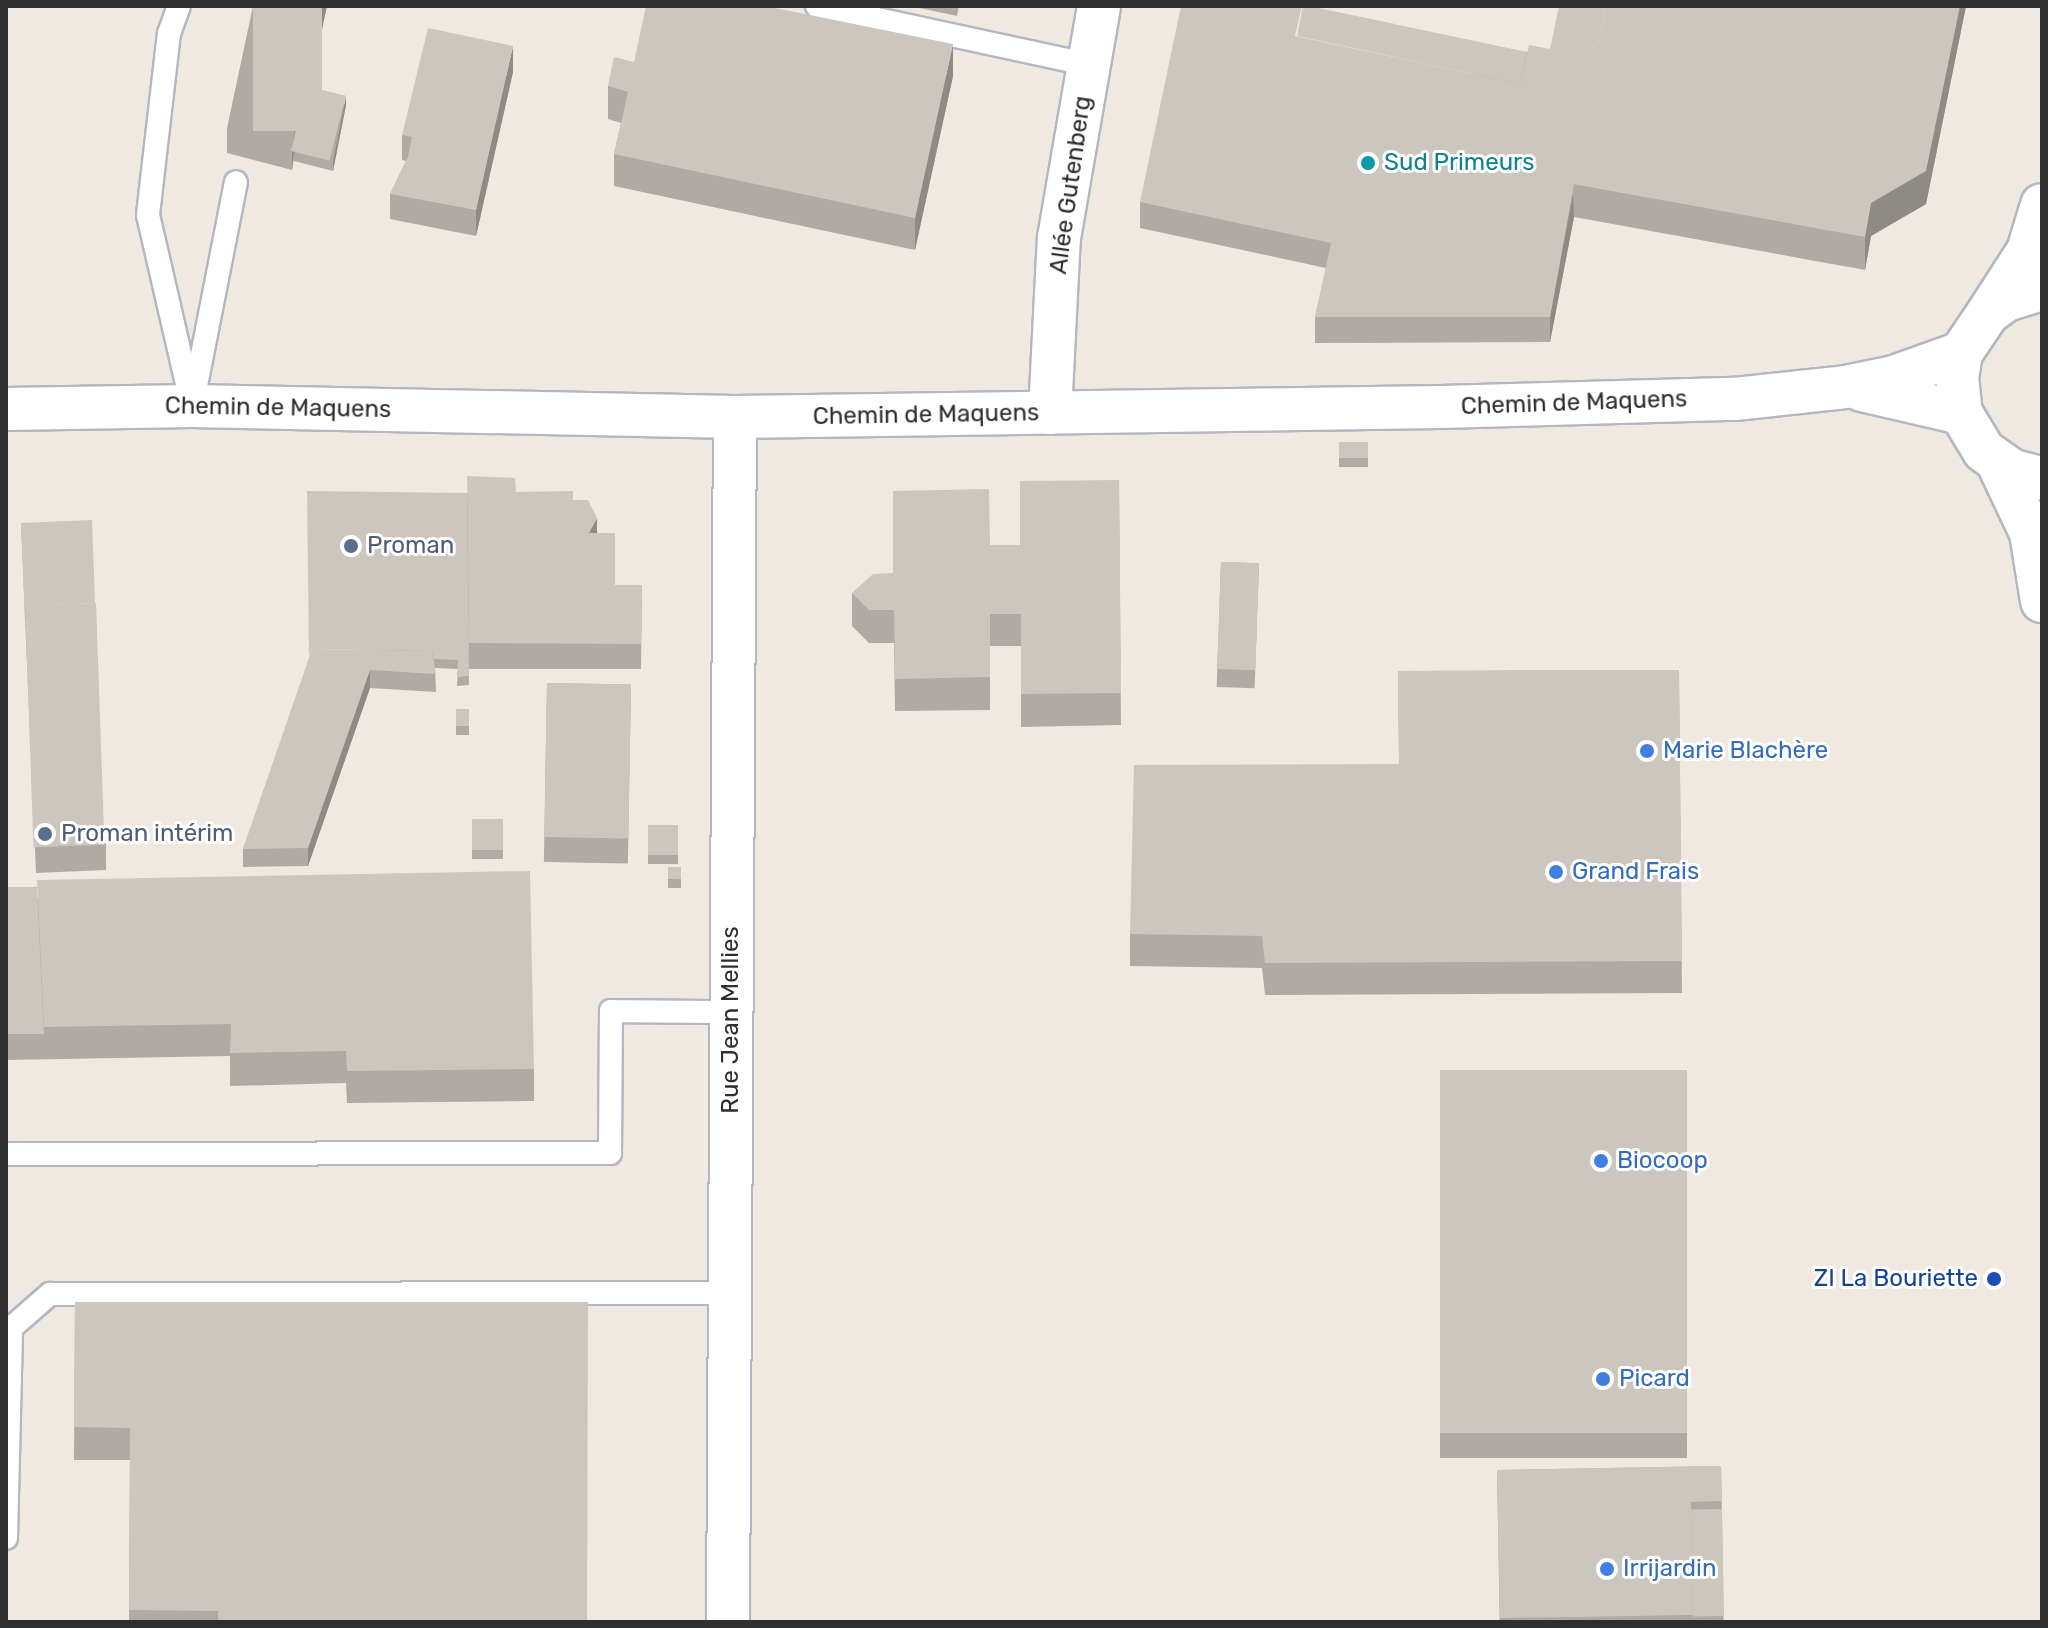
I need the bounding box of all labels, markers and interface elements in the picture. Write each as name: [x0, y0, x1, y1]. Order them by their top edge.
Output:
street label: Allée Gutenberg: [1044, 94, 1098, 276]
place label: Sud Primeurs: [1384, 149, 1534, 177]
marker: Sud Primeurs: [1359, 154, 1377, 172]
street label: Chemin de Maquens: [1460, 385, 1688, 421]
street label: Chemin de Maquens: [165, 392, 391, 424]
street label: Chemin de Maquens: [813, 399, 1039, 431]
place label: Proman: [367, 532, 454, 560]
marker: Proman: [342, 537, 360, 555]
place label: Marie Blachère: [1663, 737, 1828, 765]
marker: Marie Blachère: [1638, 742, 1656, 760]
place label: Proman intérim: [61, 820, 233, 848]
marker: Proman intérim: [36, 825, 54, 843]
place label: Grand Frais: [1572, 858, 1699, 886]
marker: Grand Frais: [1547, 863, 1565, 881]
street label: Rue Jean Mellies: [717, 926, 745, 1114]
place label: Biocoop: [1617, 1147, 1708, 1175]
marker: Biocoop: [1592, 1152, 1610, 1170]
place label: ZI La Bouriette: [1814, 1265, 1978, 1293]
marker: ZI La Bouriette: [1985, 1270, 2003, 1288]
place label: Picard: [1619, 1365, 1690, 1393]
marker: Picard: [1594, 1370, 1612, 1388]
place label: Irrijardin: [1623, 1555, 1716, 1583]
marker: Irrijardin: [1598, 1560, 1616, 1578]

